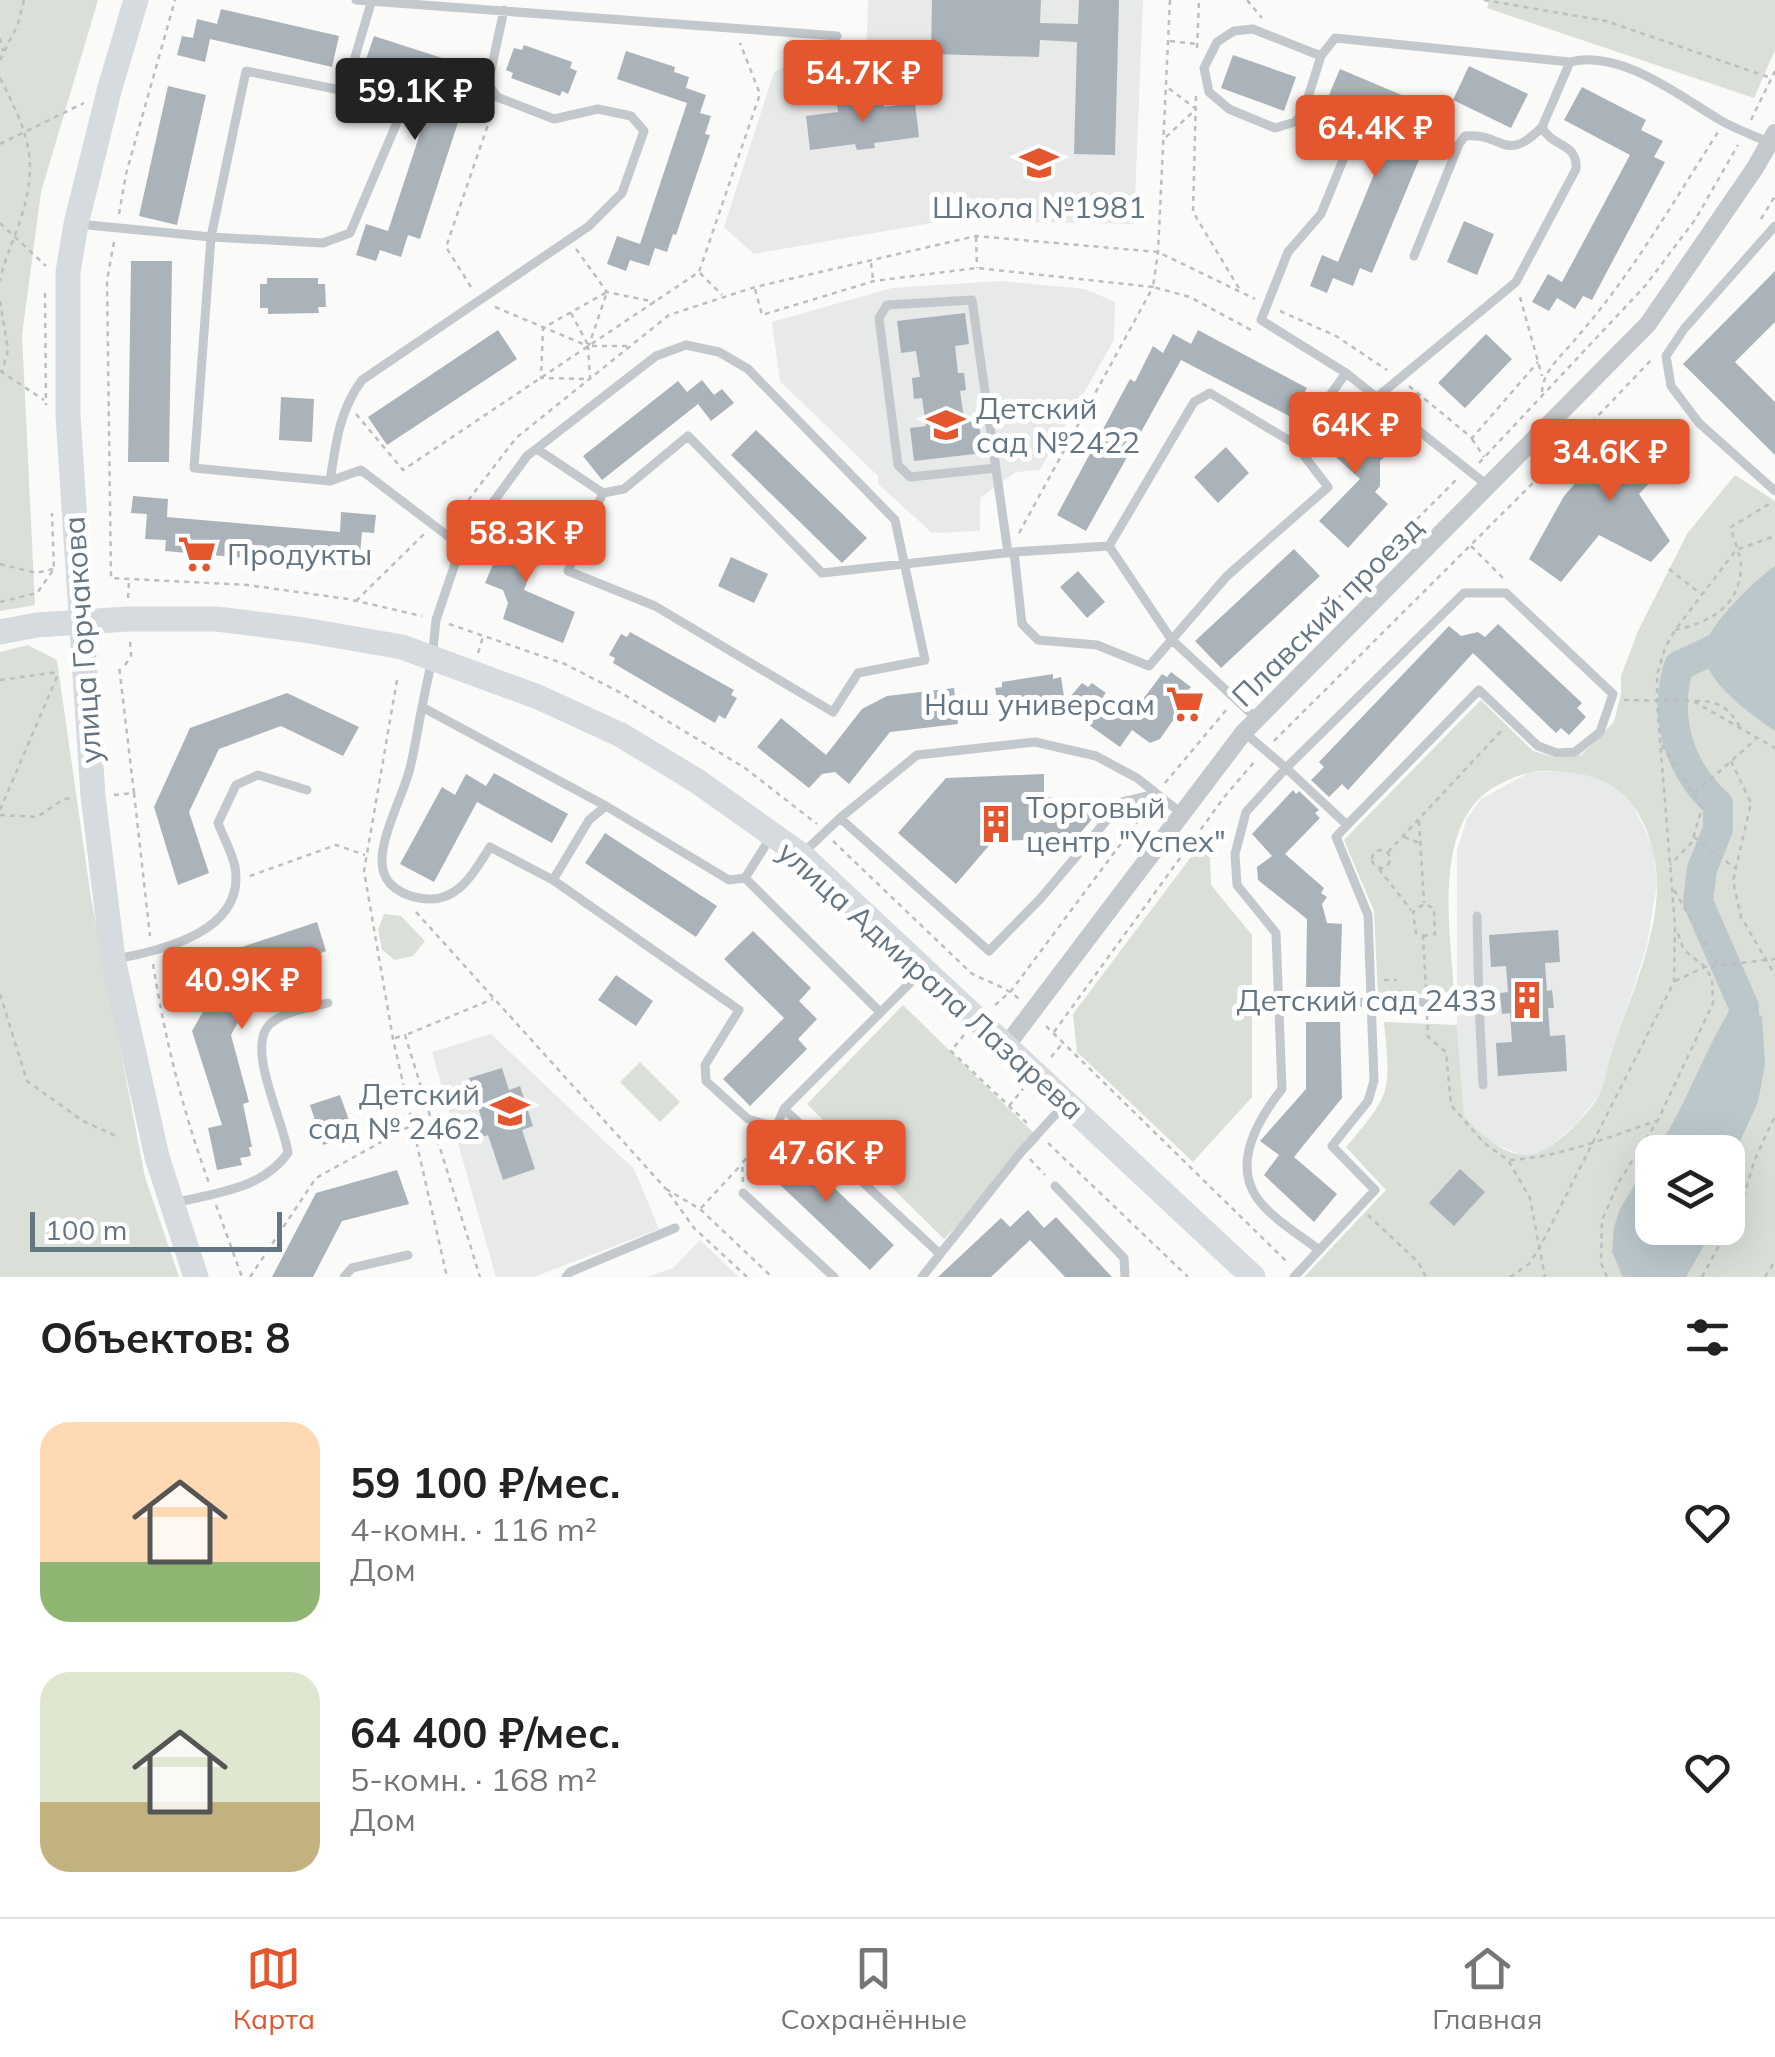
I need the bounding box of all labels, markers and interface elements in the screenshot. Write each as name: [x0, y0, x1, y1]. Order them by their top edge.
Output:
pin: 54.7K ₽: [771, 40, 955, 125]
text: 54.7K ₽: [806, 52, 920, 92]
pin: 59.1K ₽: [323, 58, 507, 143]
text: 59.1K ₽: [358, 70, 472, 110]
pin: 64.4K ₽: [1283, 95, 1467, 180]
text: 64.4K ₽: [1318, 107, 1432, 147]
school or university icon: Школа №1981: [1018, 142, 1060, 184]
place label: Школа №1981: [932, 188, 1146, 226]
place label: Детский сад №2422: [976, 389, 1140, 461]
pin: 64K ₽: [1285, 392, 1425, 477]
school or university icon: Детский сад №2422: [925, 404, 967, 446]
text: 64K ₽: [1311, 404, 1399, 444]
pin: 34.6K ₽: [1518, 419, 1702, 504]
text: 34.6K ₽: [1553, 431, 1667, 471]
pin: 58.3K ₽: [434, 500, 618, 585]
street label: Плавский проезд: [1224, 508, 1430, 714]
text: 58.3K ₽: [469, 512, 583, 552]
street label: улица Горчакова: [54, 515, 110, 765]
supermarket icon: Продукты: [176, 533, 218, 575]
place label: Продукты: [227, 535, 372, 573]
supermarket icon: Наш универсам: [1164, 683, 1206, 725]
place label: Наш универсам: [924, 685, 1155, 723]
place label: Торговый центр "Успех": [1026, 788, 1226, 860]
building icon: Торговый центр "Успех": [975, 803, 1017, 845]
street label: улица Адмирала Лазарева: [770, 833, 1092, 1127]
pin: 40.9K ₽: [150, 947, 334, 1032]
text: 40.9K ₽: [185, 959, 299, 999]
building icon: Детский сад 2433: [1506, 979, 1548, 1021]
place label: Детский сад 2433: [1236, 981, 1497, 1019]
place label: Детский сад № 2462: [308, 1075, 480, 1147]
school or university icon: Детский сад № 2462: [489, 1090, 531, 1132]
pin: 47.6K ₽: [734, 1120, 918, 1205]
text: 47.6K ₽: [769, 1132, 883, 1172]
map controls: [1635, 1135, 1745, 1245]
button: layers: [1635, 1135, 1745, 1245]
scale bar: [30, 1207, 282, 1252]
text: 100 m: [45, 1212, 127, 1247]
icon: filters: [1680, 1310, 1735, 1365]
text: Объектов: 8: [40, 1311, 290, 1364]
text: 59 100 ₽/мес.: [350, 1456, 620, 1509]
icon: home: [120, 1462, 240, 1582]
icon: heart: [1680, 1495, 1735, 1550]
text: 4-комн. · 116 m²: [350, 1509, 597, 1549]
text: Дом: [350, 1549, 416, 1589]
text: 64 400 ₽/мес.: [350, 1706, 620, 1759]
icon: home: [120, 1712, 240, 1832]
icon: heart: [1680, 1745, 1735, 1800]
text: 5-комн. · 168 m²: [350, 1759, 597, 1799]
text: Дом: [350, 1799, 416, 1839]
tab: Карта: [233, 1941, 315, 2036]
tab: Сохранённые: [781, 1941, 967, 2036]
tab: Главная: [1432, 1941, 1542, 2036]

